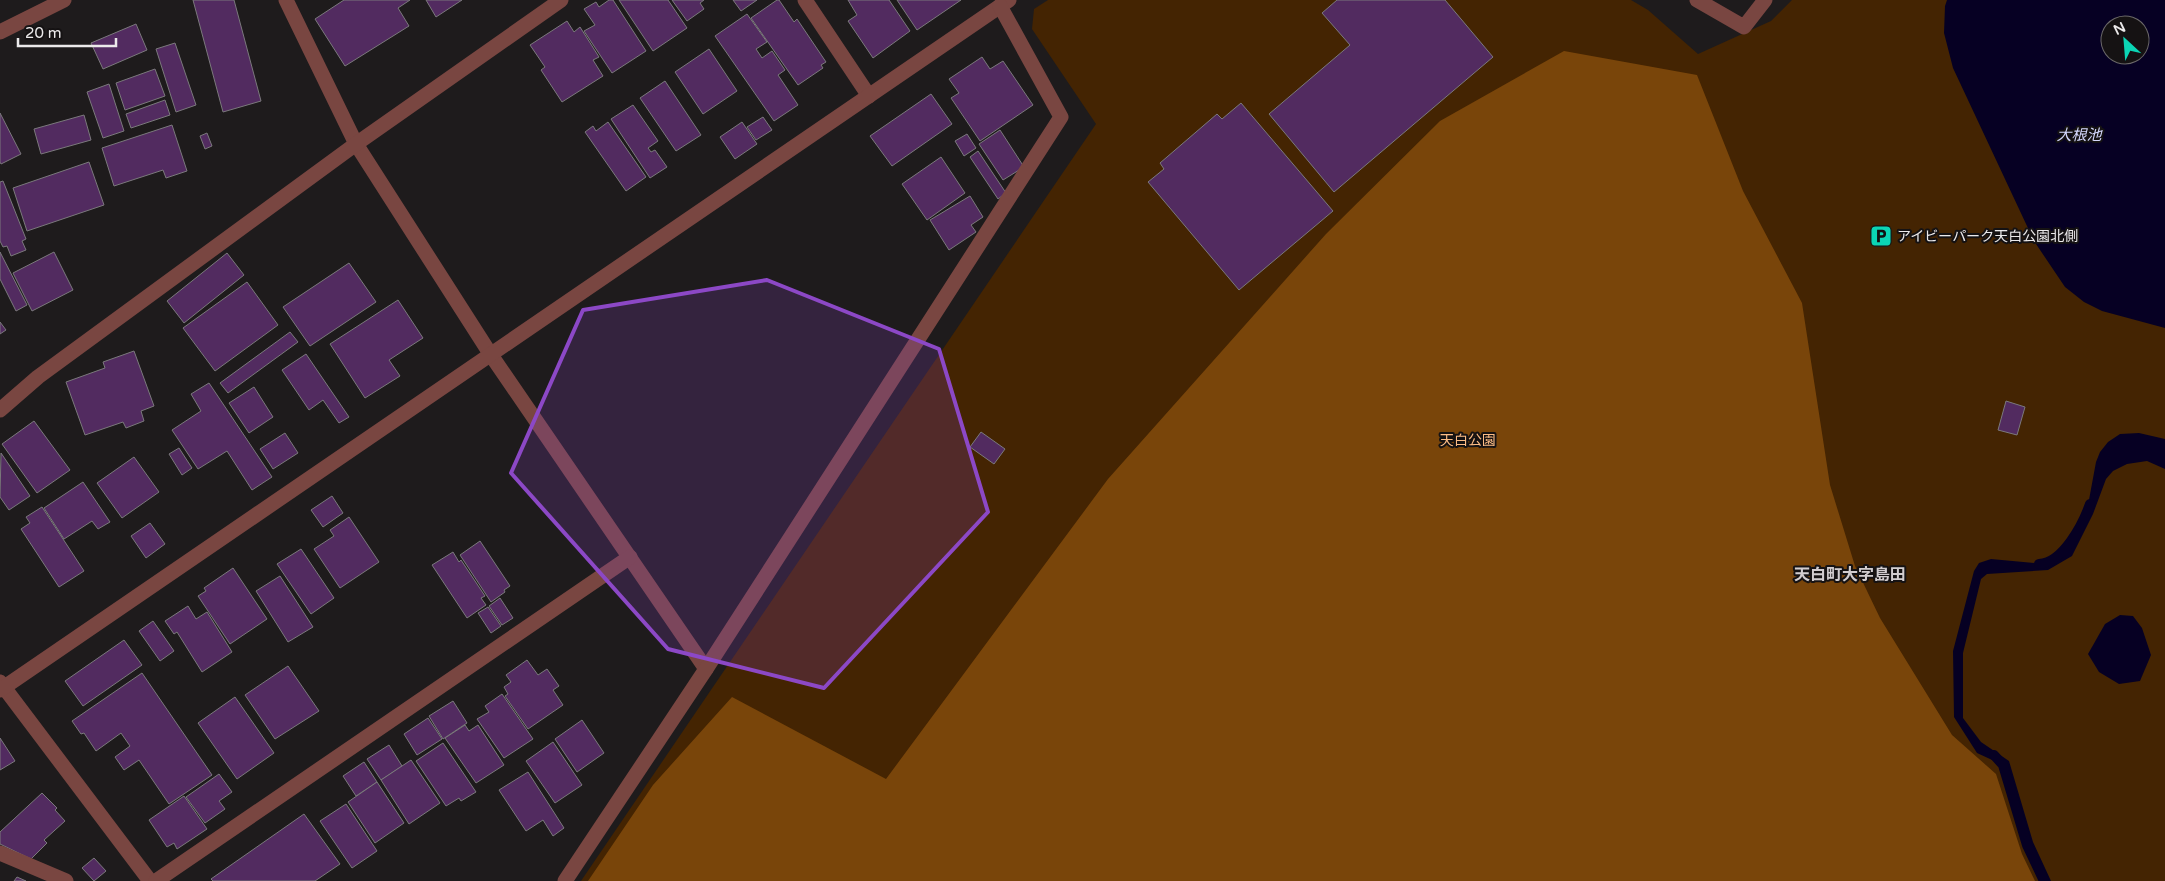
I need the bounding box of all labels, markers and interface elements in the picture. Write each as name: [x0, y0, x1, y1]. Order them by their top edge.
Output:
scale bar: [18, 15, 115, 47]
north arrow: [2100, 15, 2150, 65]
text: N: [2111, 19, 2128, 39]
text: 20 m: [25, 24, 62, 42]
water label: 大根池: [2056, 126, 2103, 144]
parking icon: アイビーパーク天白公園北側: [1869, 224, 1893, 248]
place label: アイビーパーク天白公園北側: [1897, 228, 2078, 245]
park label: 天白公園: [1440, 432, 1496, 449]
district label: 天白町大字島田: [1794, 565, 1906, 585]

